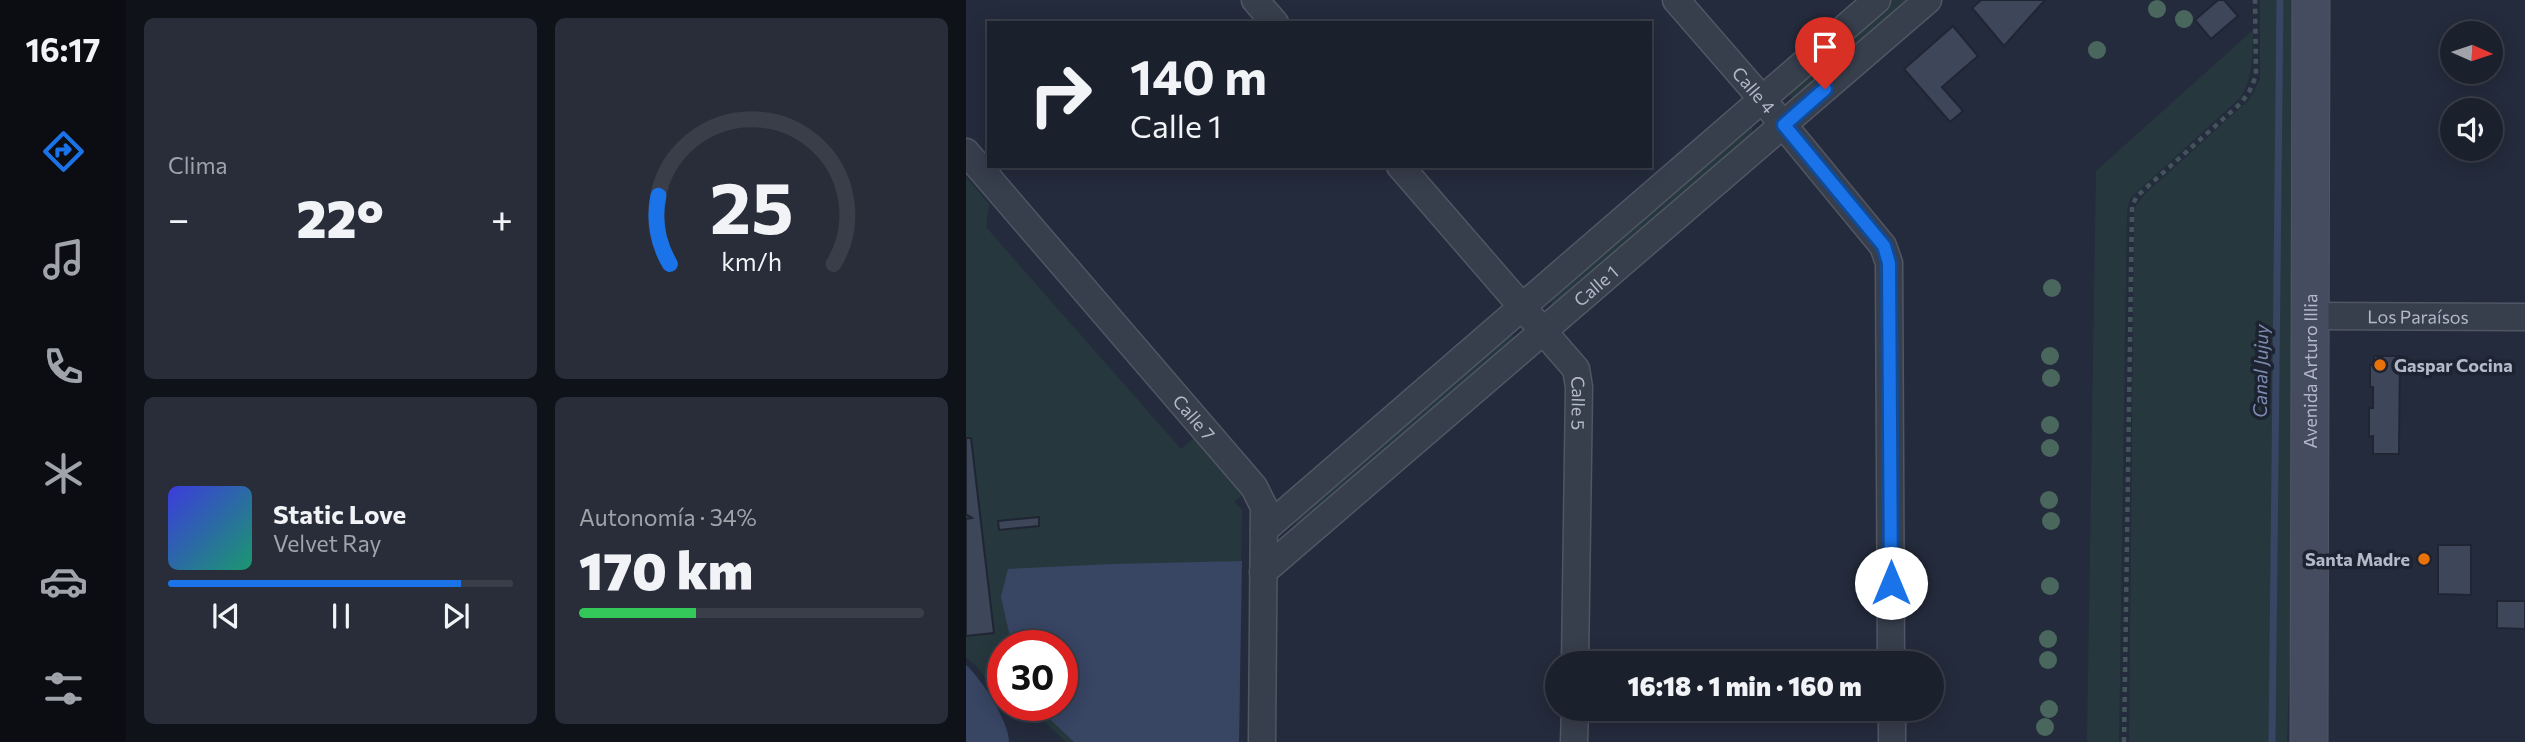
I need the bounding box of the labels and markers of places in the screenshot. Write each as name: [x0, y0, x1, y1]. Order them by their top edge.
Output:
pin: [1795, 17, 1855, 89]
place label: Gaspar Cocina: [2394, 354, 2513, 376]
marker: Gaspar Cocina: [2372, 357, 2388, 373]
place label: Santa Madre: [2305, 548, 2410, 570]
marker: Santa Madre: [2416, 551, 2432, 567]

